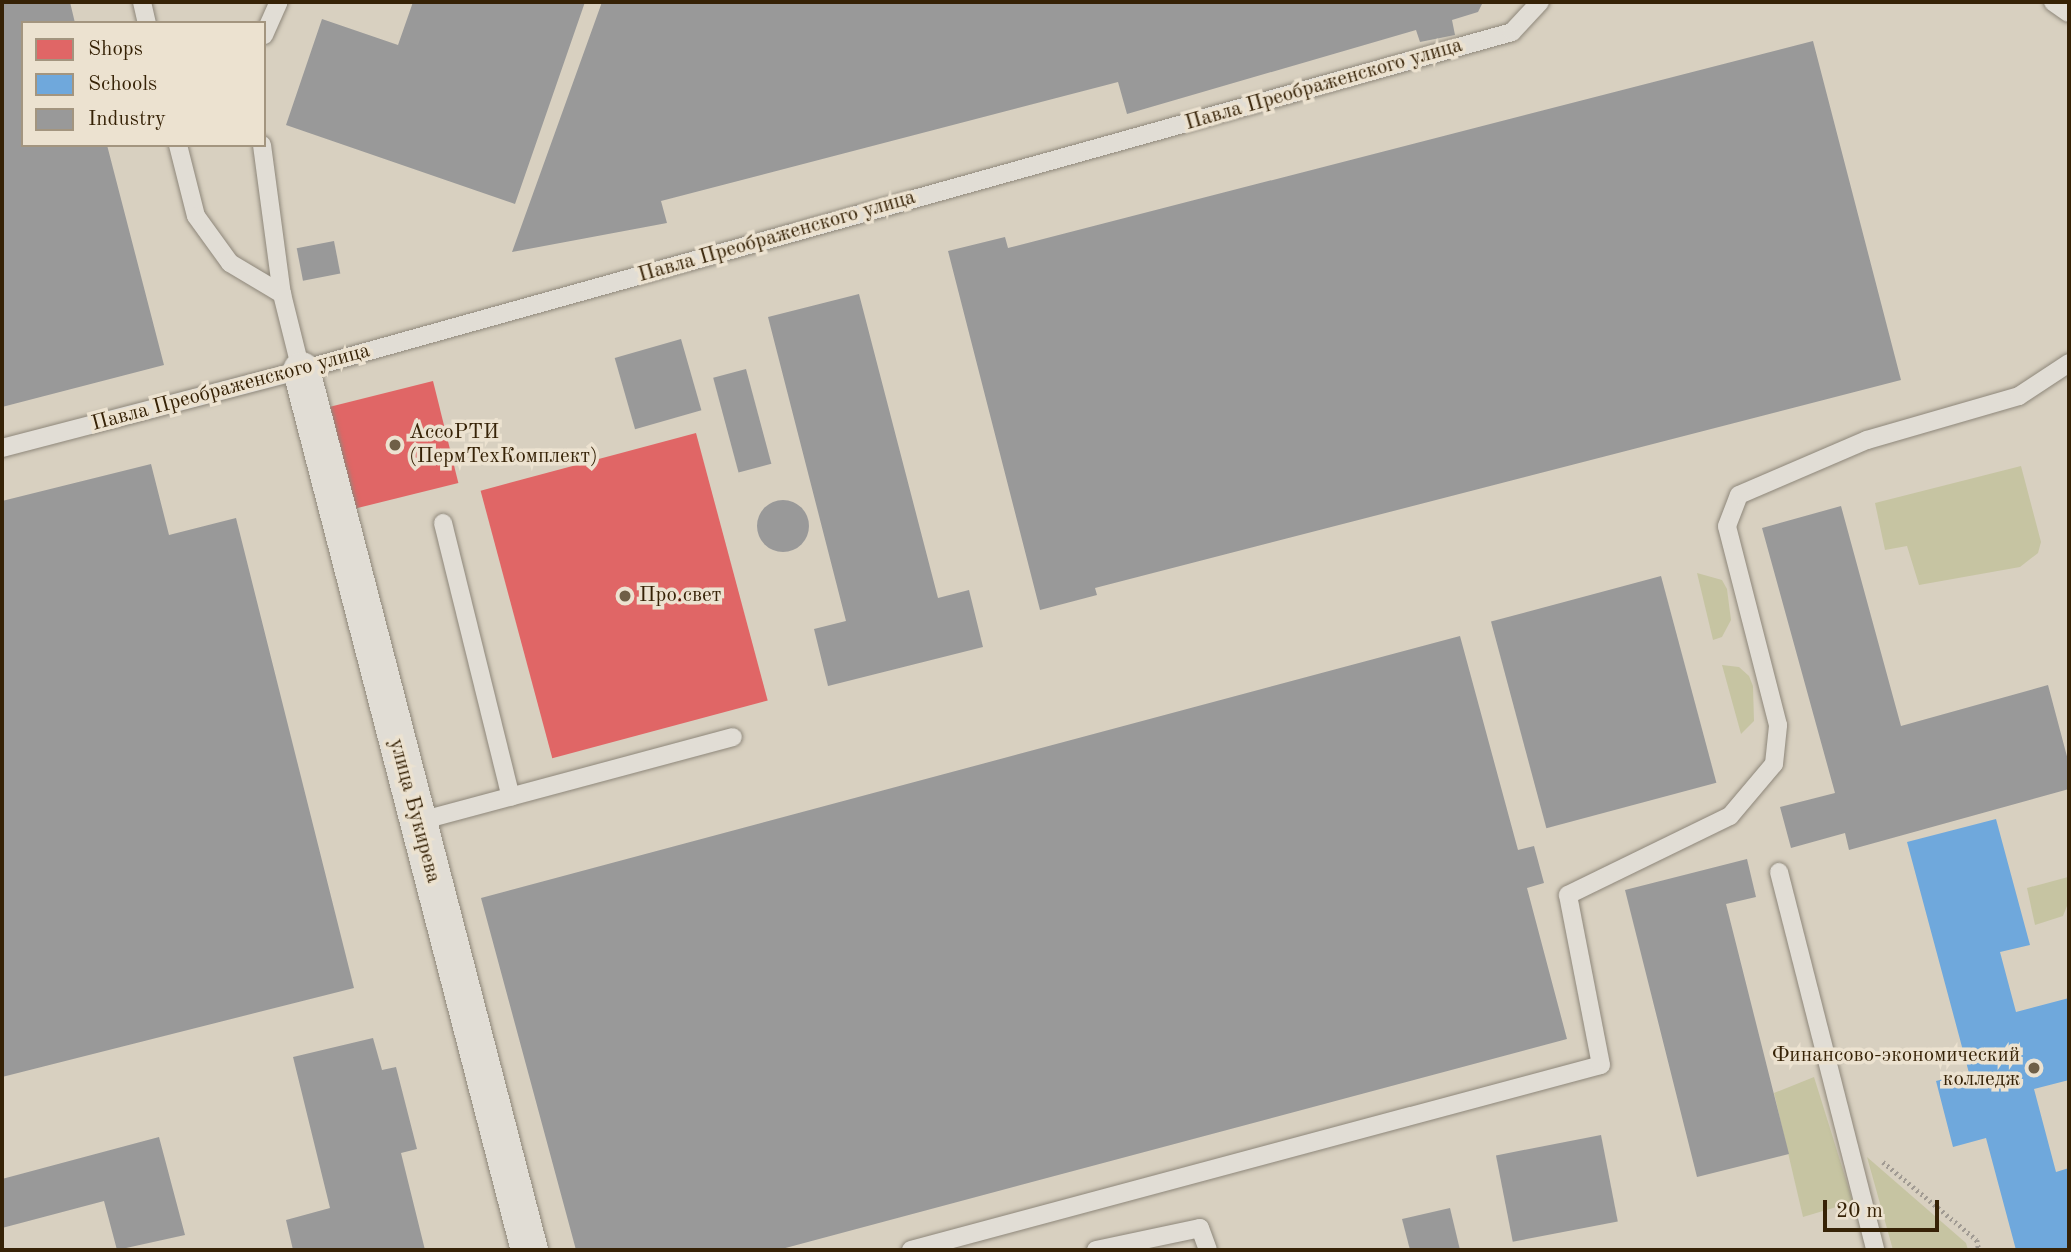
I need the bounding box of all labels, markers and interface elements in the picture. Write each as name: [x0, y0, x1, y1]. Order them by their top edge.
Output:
legend: [21, 21, 266, 147]
street label: Павла Преображенского улица: [1182, 33, 1466, 137]
text: Shops: [88, 39, 143, 60]
text: Schools: [88, 74, 157, 95]
text: Industry: [88, 109, 166, 130]
street label: Павла Преображенского улица: [635, 185, 919, 289]
street label: Павла Преображенского улица: [89, 339, 373, 437]
place label: АссоРТИ (ПермТехКомплект): [409, 420, 598, 470]
marker: АссоРТИ (ПермТехКомплект): [387, 437, 403, 453]
place label: Про.свет: [639, 583, 722, 609]
marker: Про.свет: [617, 588, 633, 604]
street label: улица Букирева: [383, 736, 445, 886]
place label: Финансово-экономический колледж: [1772, 1043, 2020, 1093]
marker: Финансово-экономический колледж: [2026, 1060, 2042, 1076]
scale bar: [1826, 1186, 1941, 1230]
text: 20 m: [1836, 1201, 1883, 1222]

